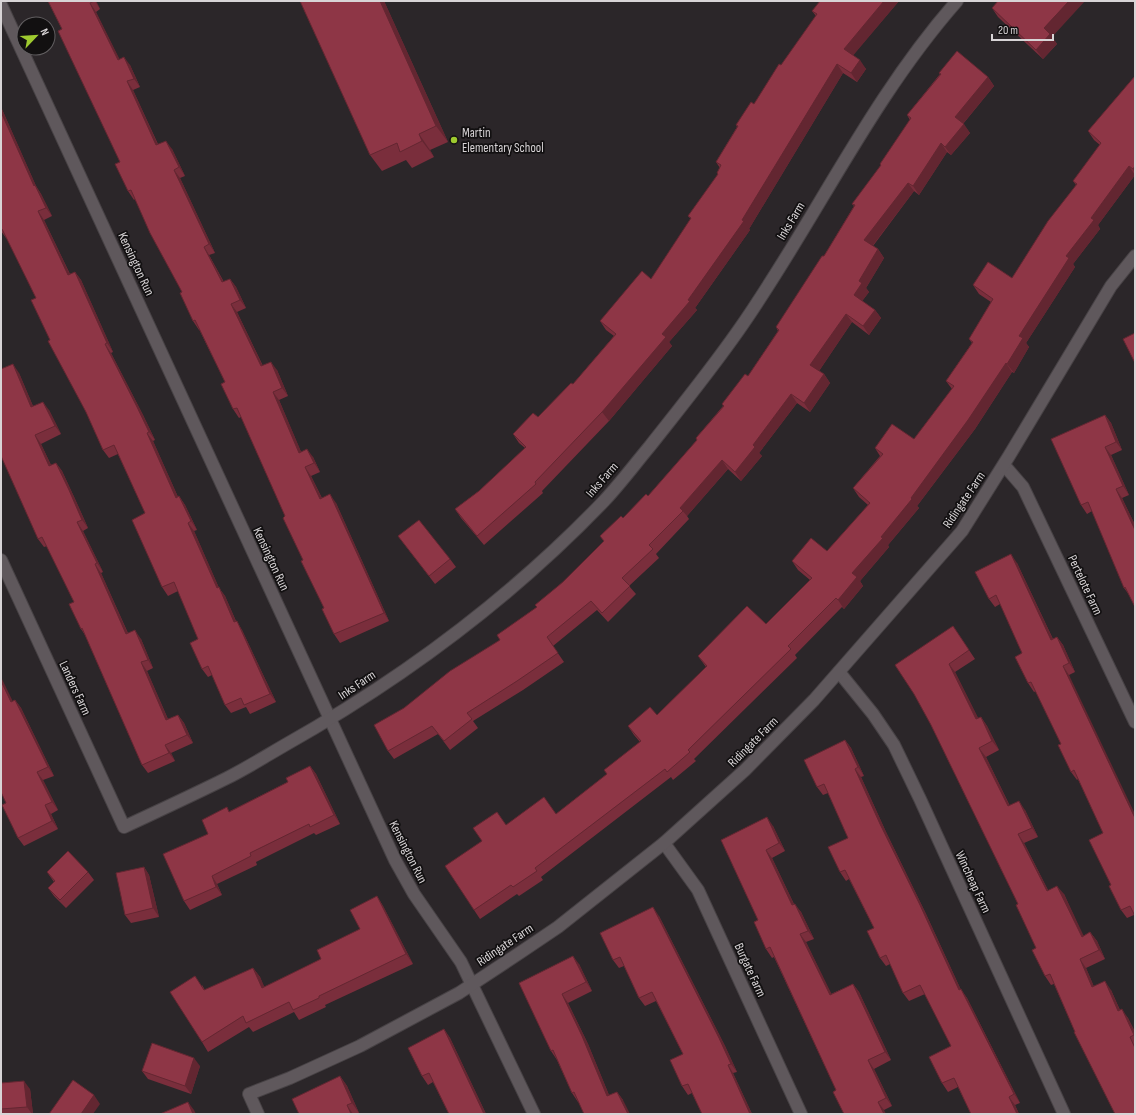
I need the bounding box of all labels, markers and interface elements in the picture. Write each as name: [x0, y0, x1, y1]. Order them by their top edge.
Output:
north arrow: [16, 16, 56, 56]
scale bar: [992, 16, 1053, 42]
text: 20 m: [998, 23, 1018, 38]
text: N: [37, 27, 52, 38]
place label: Martin Elementary School: [462, 125, 544, 156]
marker: Martin Elementary School: [449, 135, 459, 145]
street label: Inks Farm: [773, 199, 809, 243]
street label: Kensington Run: [114, 230, 158, 298]
street label: Inks Farm: [582, 459, 622, 501]
street label: Ridingate Farm: [939, 469, 989, 531]
street label: Kensington Run: [249, 525, 293, 593]
street label: Pertelote Farm: [1064, 552, 1106, 618]
street label: Landers Farm: [55, 658, 95, 718]
street label: Inks Farm: [335, 667, 379, 703]
street label: Ridingate Farm: [724, 713, 782, 771]
street label: Kensington Run: [385, 818, 431, 886]
street label: Wincheap Farm: [952, 848, 994, 916]
street label: Ridingate Farm: [474, 920, 536, 970]
street label: Burgate Farm: [731, 941, 769, 999]

